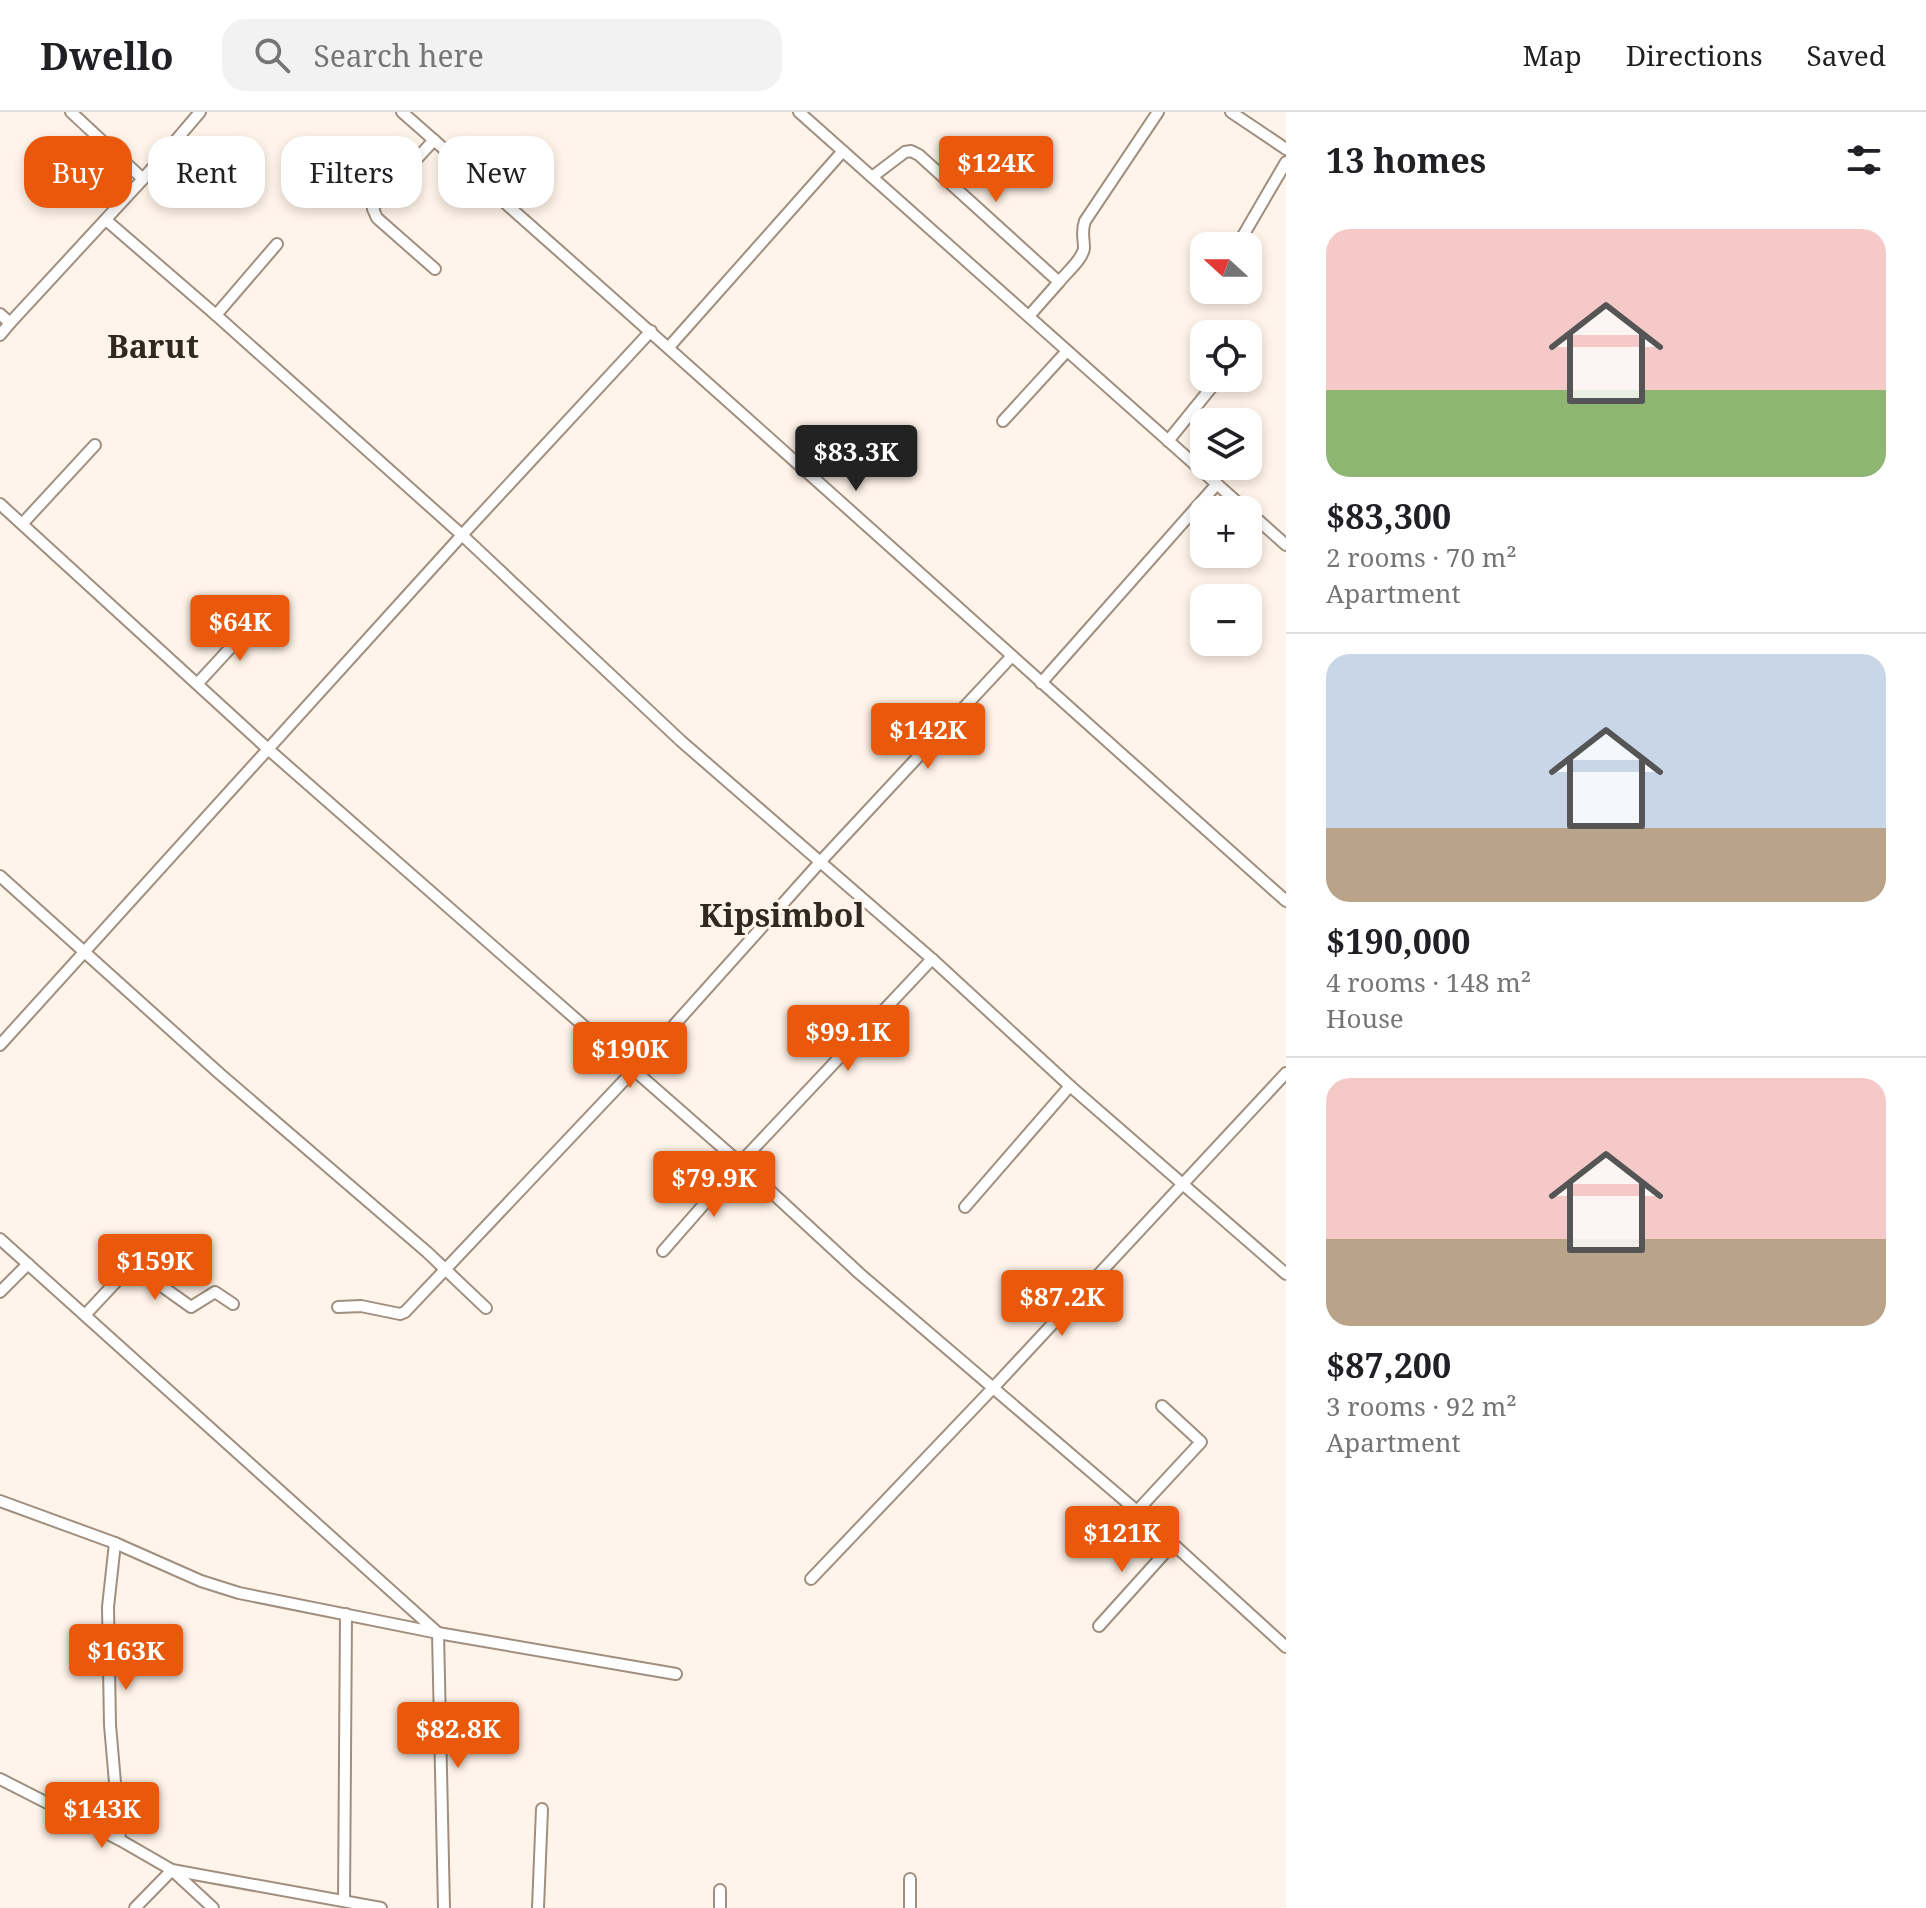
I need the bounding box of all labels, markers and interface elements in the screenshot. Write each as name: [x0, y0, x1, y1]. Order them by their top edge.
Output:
search box: [222, 19, 782, 91]
text: Dwello: [40, 29, 174, 81]
icon: search: [250, 33, 294, 77]
text: Search here: [314, 35, 484, 76]
text: Map: [1522, 36, 1582, 74]
text: Directions: [1626, 36, 1763, 74]
text: Saved: [1807, 36, 1886, 74]
chip: Buy: [24, 136, 132, 208]
chip: Rent: [148, 136, 265, 208]
chip: Filters: [281, 136, 422, 208]
chip: New: [438, 136, 554, 208]
pin: $124K: [940, 136, 1052, 204]
text: 13 homes: [1326, 137, 1486, 183]
icon: filters: [1842, 138, 1886, 182]
text: $124K: [957, 144, 1035, 180]
north arrow: [1190, 232, 1262, 304]
map controls: [1190, 232, 1262, 656]
icon: home: [1534, 281, 1678, 425]
button: locate: [1190, 320, 1262, 392]
district label: Barut: [107, 324, 199, 367]
button: layers: [1190, 408, 1262, 480]
pin: $83.3K: [791, 425, 921, 493]
text: $83.3K: [813, 433, 899, 469]
text: $83,300: [1326, 493, 1451, 539]
button: +: [1190, 496, 1262, 568]
text: 2 rooms · 70 m²: [1326, 539, 1517, 575]
text: Apartment: [1326, 575, 1461, 611]
button: −: [1190, 584, 1262, 656]
pin: $64K: [193, 595, 287, 663]
text: $64K: [208, 603, 272, 639]
pin: $142K: [872, 703, 984, 771]
icon: home: [1534, 706, 1678, 850]
text: $142K: [889, 711, 967, 747]
district label: Kipsimbol: [699, 893, 865, 936]
text: $190,000: [1326, 918, 1470, 964]
text: 4 rooms · 148 m²: [1326, 964, 1531, 1000]
text: House: [1326, 1000, 1404, 1036]
pin: $99.1K: [783, 1005, 913, 1073]
text: $99.1K: [805, 1013, 891, 1049]
pin: $190K: [574, 1022, 686, 1090]
text: $190K: [591, 1030, 669, 1066]
icon: home: [1534, 1130, 1678, 1274]
pin: $79.9K: [649, 1151, 779, 1219]
text: $79.9K: [671, 1159, 757, 1195]
pin: $159K: [99, 1234, 211, 1302]
text: $159K: [116, 1242, 194, 1278]
pin: $87.2K: [997, 1270, 1127, 1338]
text: $87.2K: [1019, 1278, 1105, 1314]
text: $87,200: [1326, 1342, 1451, 1388]
text: 3 rooms · 92 m²: [1326, 1388, 1517, 1424]
text: Apartment: [1326, 1424, 1461, 1460]
pin: $121K: [1066, 1506, 1178, 1574]
text: $121K: [1083, 1514, 1161, 1550]
pin: $163K: [70, 1624, 182, 1692]
text: $163K: [87, 1632, 165, 1668]
pin: $82.8K: [393, 1702, 523, 1770]
text: $82.8K: [415, 1710, 501, 1746]
pin: $143K: [46, 1782, 158, 1850]
text: $143K: [63, 1790, 141, 1826]

